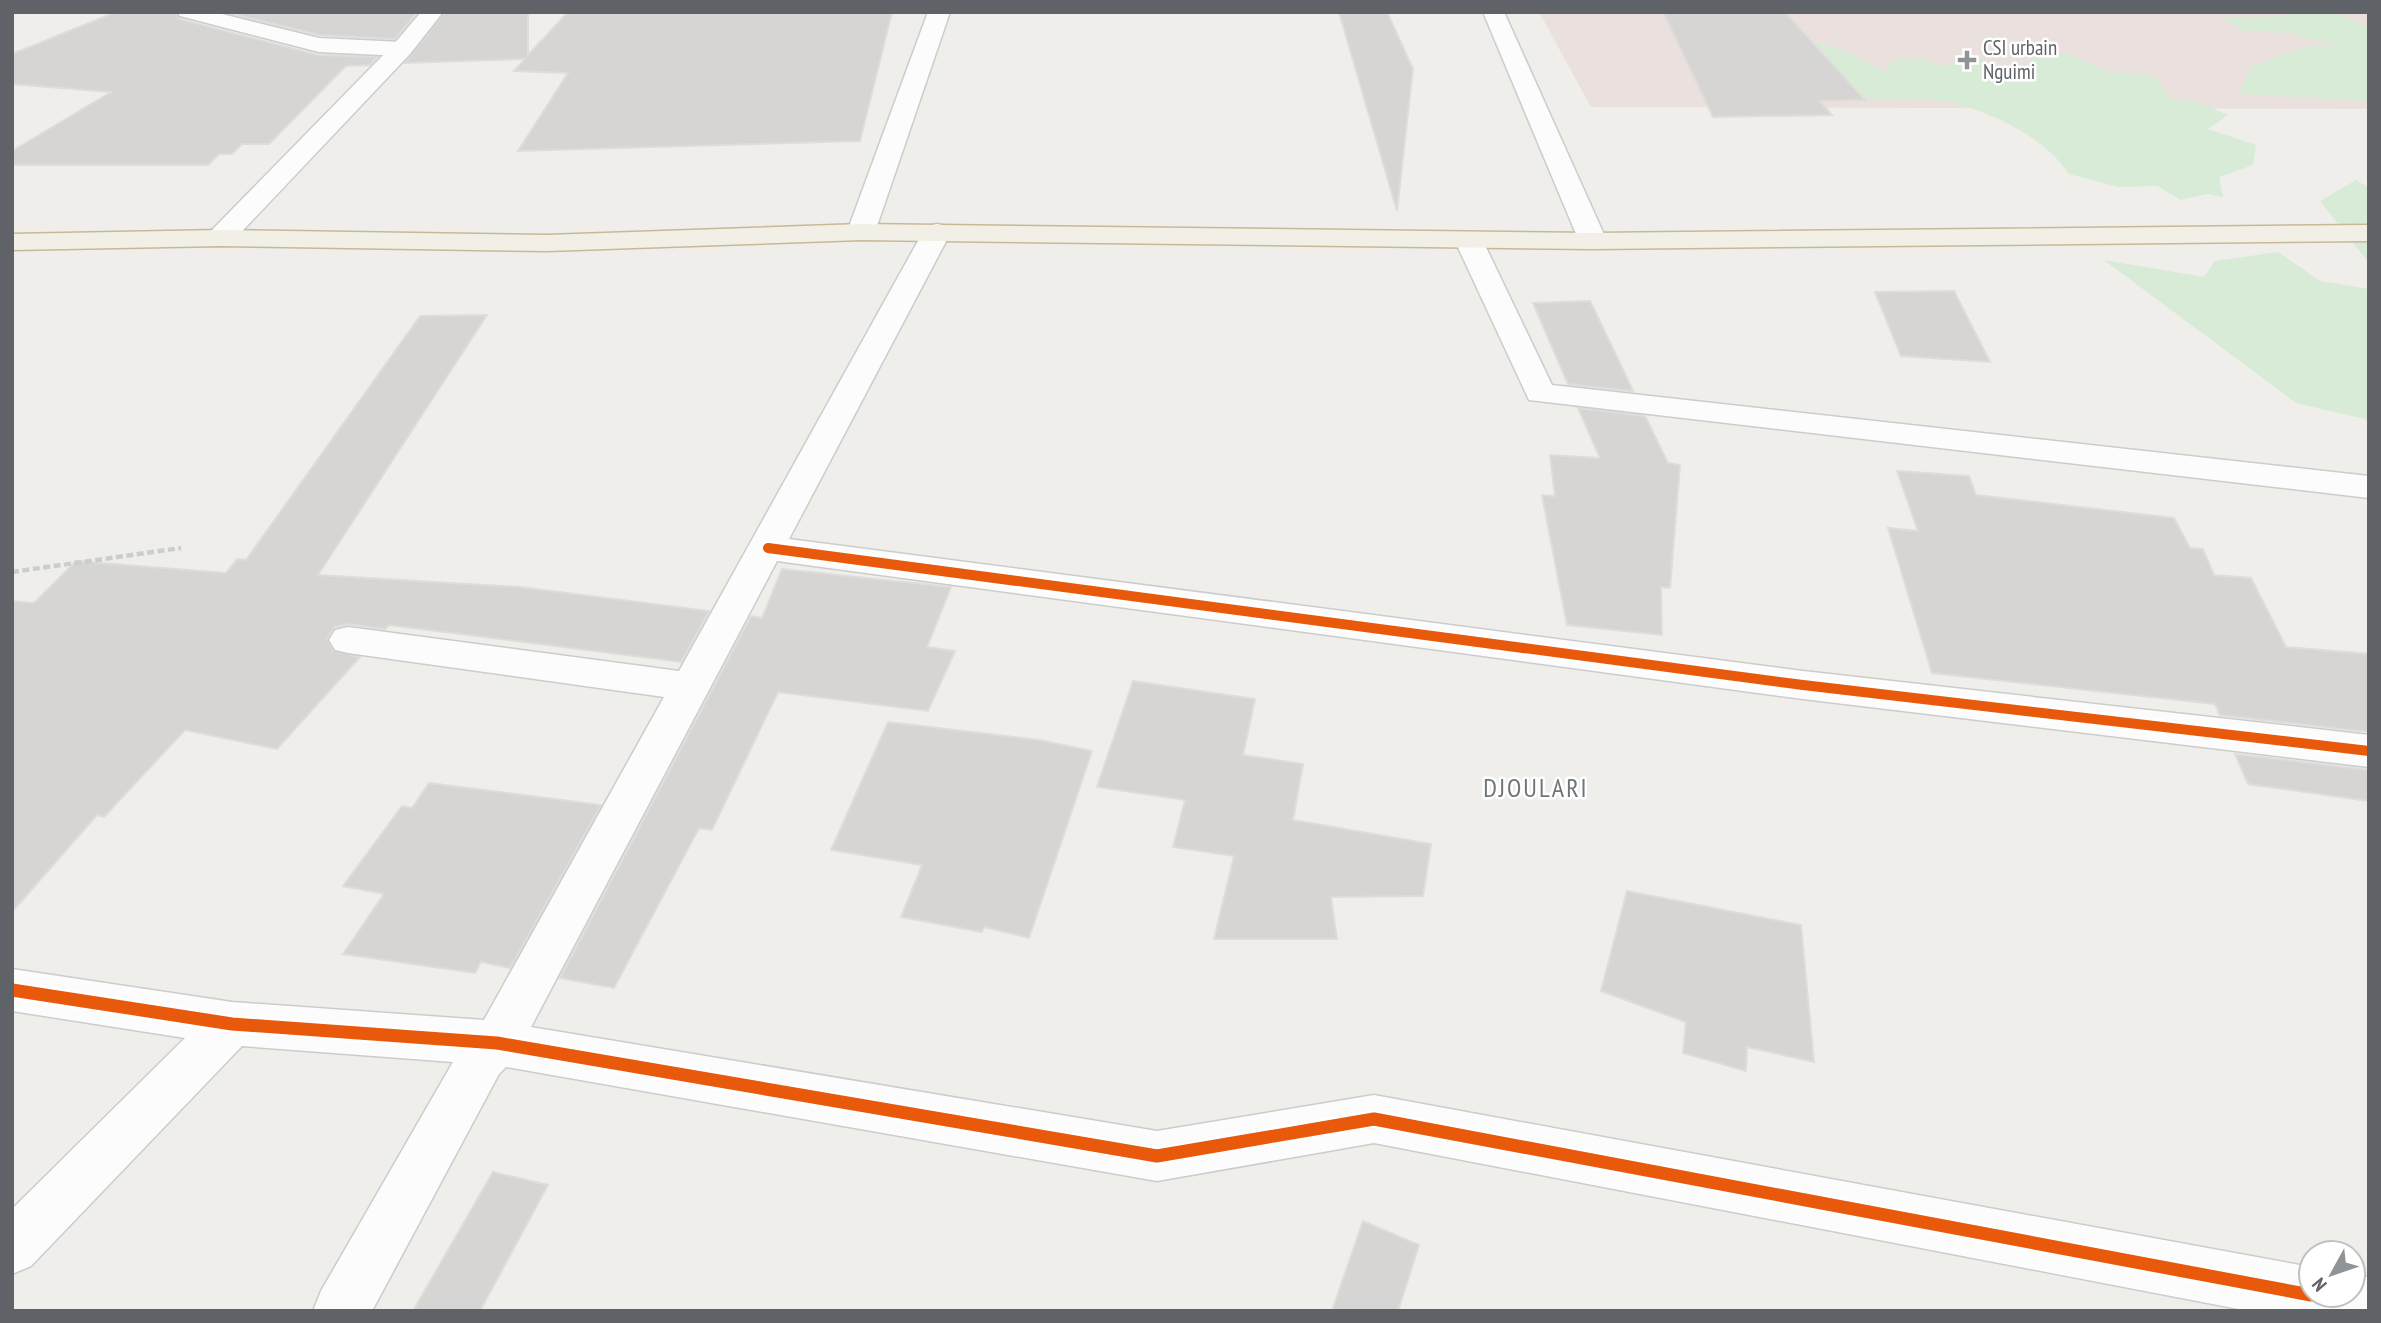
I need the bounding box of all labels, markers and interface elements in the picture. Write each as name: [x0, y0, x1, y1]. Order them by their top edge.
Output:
place label: CSI urbain Nguimi: [1983, 34, 2057, 85]
marker: CSI urbain Nguimi: [1957, 50, 1977, 70]
district label: DJOULARI: [1483, 771, 1589, 804]
north arrow: [2297, 1239, 2367, 1309]
text: N: [2306, 1273, 2331, 1297]

